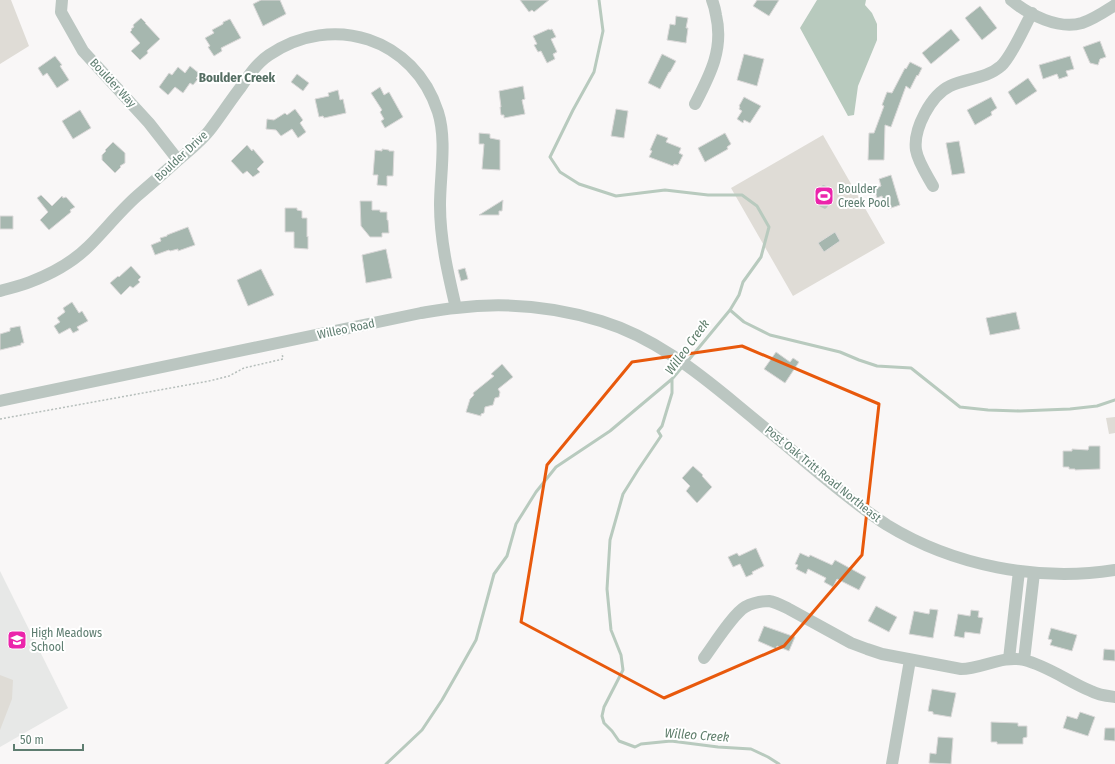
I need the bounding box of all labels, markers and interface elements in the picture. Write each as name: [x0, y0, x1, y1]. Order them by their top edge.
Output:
street label: Boulder Way: [87, 56, 139, 111]
district label: Boulder Creek: [199, 70, 276, 85]
street label: Boulder Drive: [152, 128, 210, 184]
place label: Boulder Creek Pool: [838, 182, 890, 210]
sports icon: Boulder Creek Pool: [813, 185, 835, 207]
street label: Willeo Road: [316, 316, 376, 342]
water label: Willeo Creek: [662, 316, 712, 378]
street label: Post Oak Tritt Road Northeast: [762, 423, 884, 525]
place label: High Meadows School: [31, 626, 102, 654]
school or university icon: High Meadows School: [6, 629, 28, 651]
water label: Willeo Creek: [664, 725, 730, 745]
scale bar: [14, 726, 83, 752]
text: 50 m: [20, 733, 44, 747]

